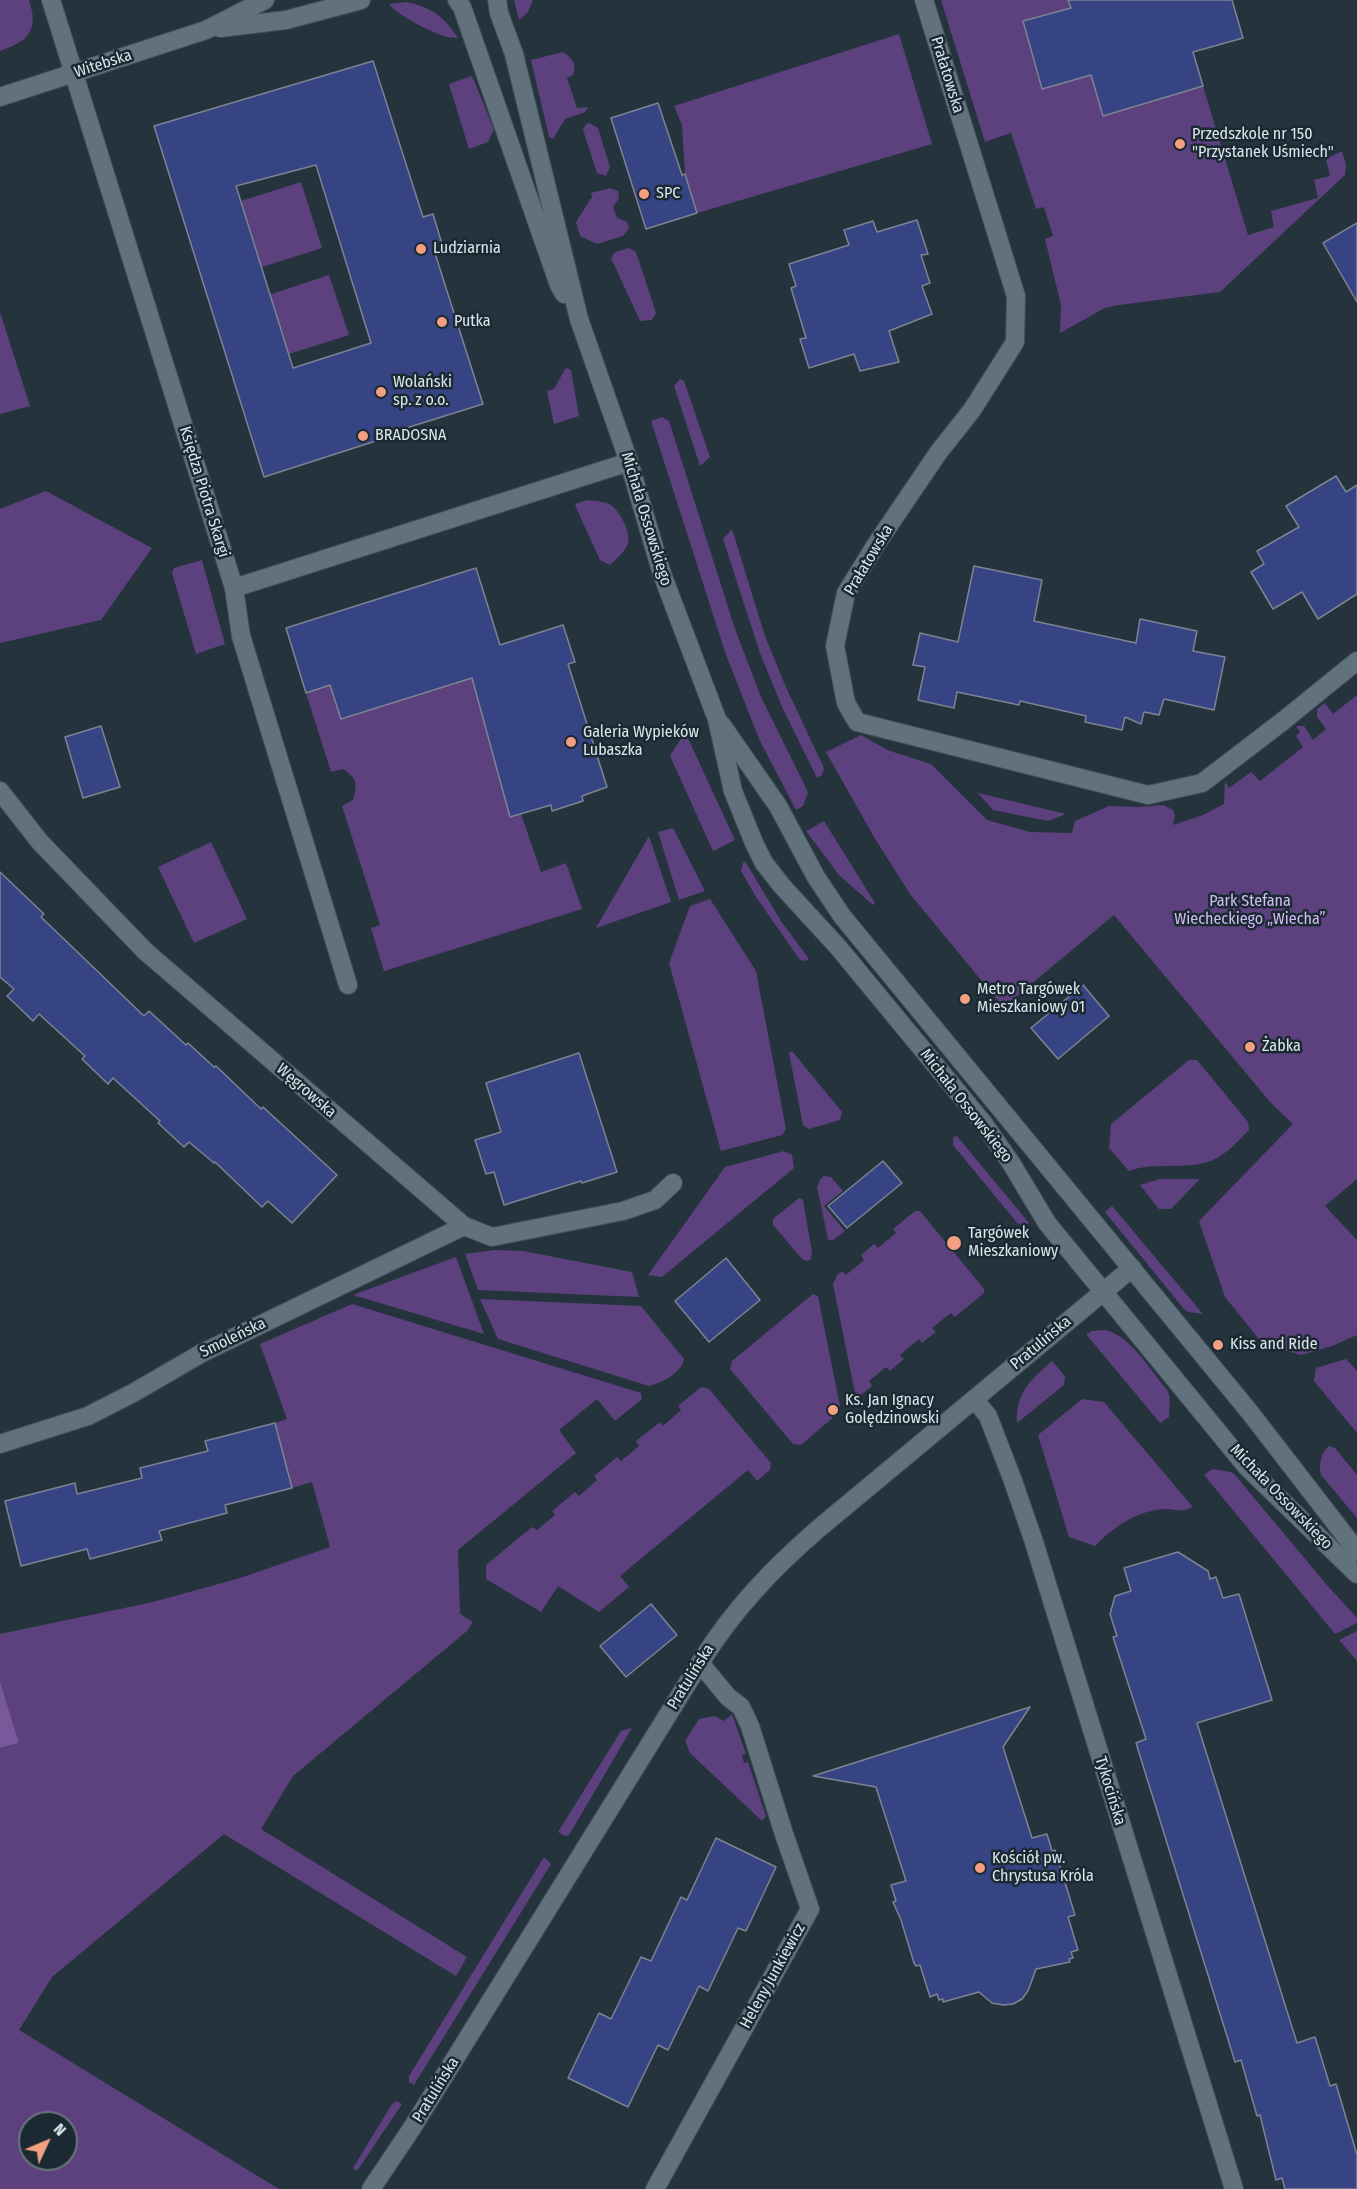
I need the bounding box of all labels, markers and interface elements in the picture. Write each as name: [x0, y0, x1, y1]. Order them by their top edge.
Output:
street label: Prałatowska: [926, 34, 968, 116]
street label: Witebska: [72, 46, 134, 82]
place label: Przedszkole nr 150 "Przystanek Uśmiech": [1192, 125, 1334, 163]
marker: Przedszkole nr 150 "Przystanek Uśmiech": [1173, 137, 1187, 151]
place label: SPC: [656, 184, 680, 204]
marker: SPC: [637, 187, 651, 201]
place label: Ludziarnia: [433, 239, 501, 259]
marker: Ludziarnia: [414, 242, 428, 256]
place label: Putka: [454, 312, 491, 332]
marker: Putka: [435, 315, 449, 329]
place label: Wolański sp. z o.o.: [393, 373, 452, 411]
marker: Wolański sp. z o.o.: [374, 385, 388, 399]
street label: Księdza Piotra Skargi: [175, 424, 233, 560]
place label: BRADOSNA: [375, 426, 446, 446]
marker: BRADOSNA: [356, 429, 370, 443]
street label: Michała Ossowskiego: [617, 450, 675, 588]
street label: Prałatowska: [840, 521, 898, 599]
place label: Galeria Wypieków Lubaszka: [583, 723, 699, 761]
marker: Galeria Wypieków Lubaszka: [564, 735, 578, 749]
park label: Park Stefana Wiecheckiego „Wiecha”: [1174, 892, 1326, 930]
place label: Metro Targówek Mieszkaniowy 01: [977, 980, 1085, 1018]
marker: Metro Targówek Mieszkaniowy 01: [958, 992, 972, 1006]
place label: Żabka: [1262, 1037, 1301, 1057]
marker: Żabka: [1243, 1040, 1257, 1054]
street label: Michała Ossowskiego: [916, 1045, 1016, 1167]
street label: Węgrowska: [272, 1060, 340, 1122]
place label: Targówek Mieszkaniowy: [968, 1224, 1058, 1262]
marker: Targówek Mieszkaniowy: [945, 1234, 963, 1252]
street label: Pratulińska: [1007, 1312, 1075, 1374]
street label: Smoleńska: [197, 1314, 269, 1362]
place label: Kiss and Ride: [1230, 1335, 1318, 1355]
marker: Kiss and Ride: [1211, 1338, 1225, 1352]
place label: Ks. Jan Ignacy Golędzinowski: [845, 1391, 939, 1429]
marker: Ks. Jan Ignacy Golędzinowski: [826, 1403, 840, 1417]
street label: Michała Ossowskiego: [1226, 1440, 1336, 1554]
street label: Pratulińska: [663, 1641, 719, 1713]
street label: Tykocińska: [1090, 1754, 1130, 1828]
place label: Kościół pw. Chrystusa Króla: [992, 1849, 1094, 1887]
marker: Kościół pw. Chrystusa Króla: [973, 1861, 987, 1875]
street label: Heleny Junkiewicz: [736, 1920, 810, 2032]
street label: Pratulińska: [408, 2054, 464, 2126]
north arrow: [18, 2111, 78, 2171]
text: N: [50, 2119, 70, 2140]

